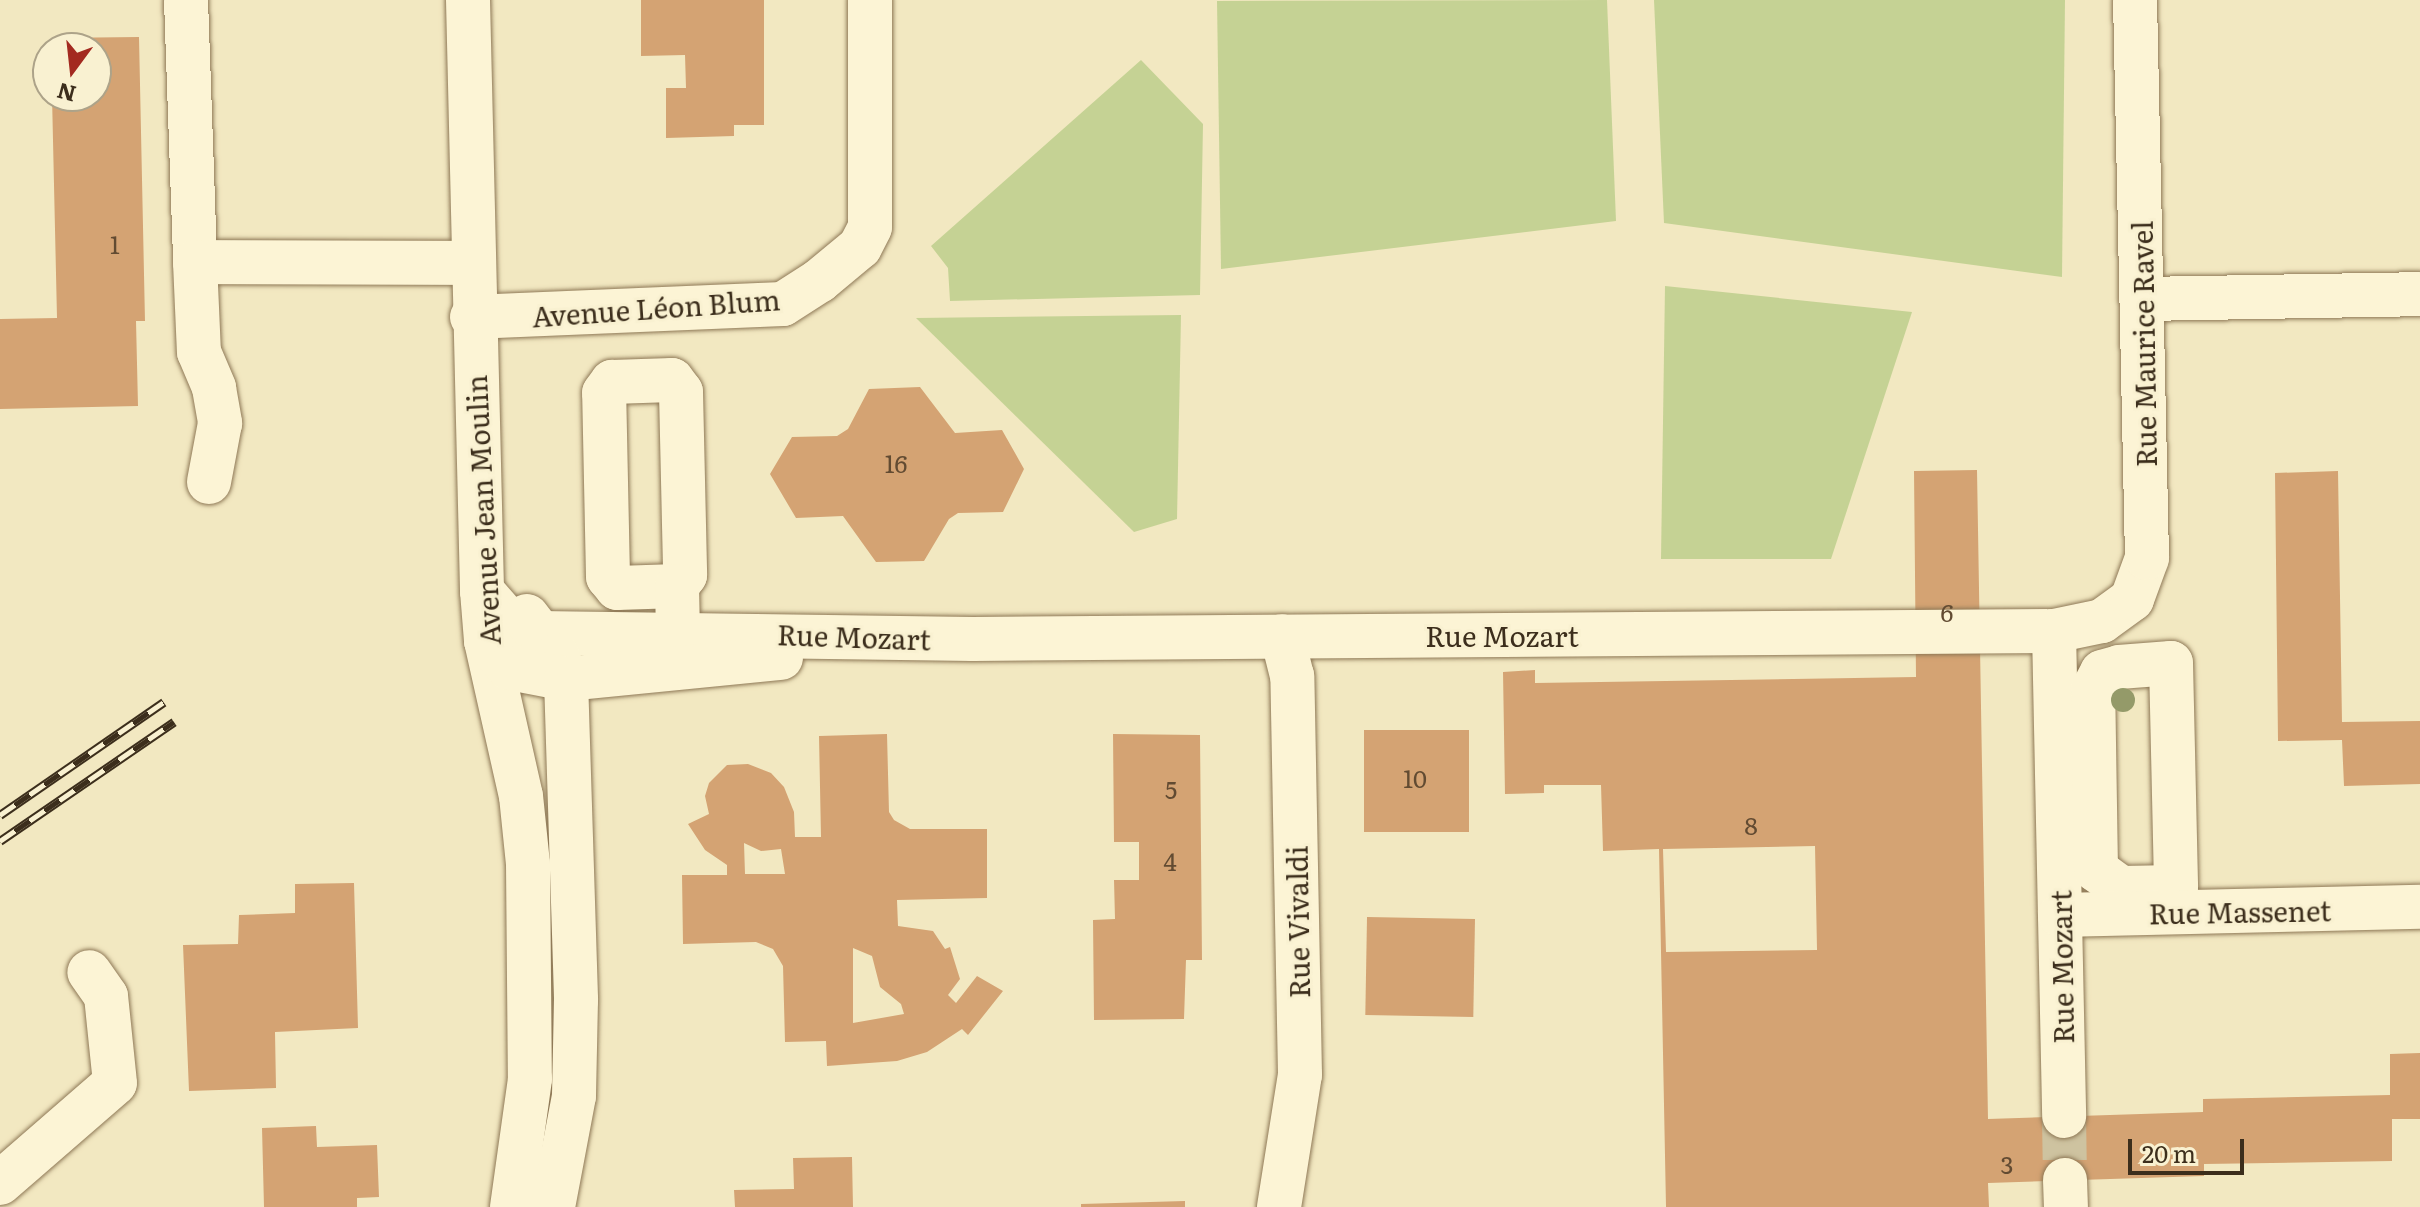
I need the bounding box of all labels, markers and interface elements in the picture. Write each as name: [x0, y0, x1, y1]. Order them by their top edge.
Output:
north arrow: [32, 32, 112, 112]
text: N: [53, 75, 79, 112]
street label: Rue Maurice Ravel: [2124, 221, 2162, 467]
house number: 1: [110, 230, 120, 258]
street label: Avenue Léon Blum: [531, 282, 781, 332]
street label: Avenue Jean Moulin: [458, 374, 506, 646]
house number: 16: [885, 449, 907, 477]
house number: 6: [1941, 598, 1953, 626]
street label: Rue Mozart: [777, 617, 931, 655]
street label: Rue Mozart: [1425, 618, 1579, 652]
house number: 10: [1403, 764, 1427, 792]
house number: 5: [1165, 775, 1177, 803]
house number: 8: [1744, 811, 1758, 839]
street label: Rue Vivaldi: [1279, 845, 1315, 999]
house number: 4: [1163, 847, 1177, 875]
street label: Rue Mozart: [2043, 890, 2079, 1044]
street label: Rue Massenet: [2148, 893, 2332, 929]
scale bar: [2132, 1123, 2248, 1173]
text: 20 m: [2142, 1135, 2196, 1170]
house number: 3: [2000, 1150, 2014, 1178]

